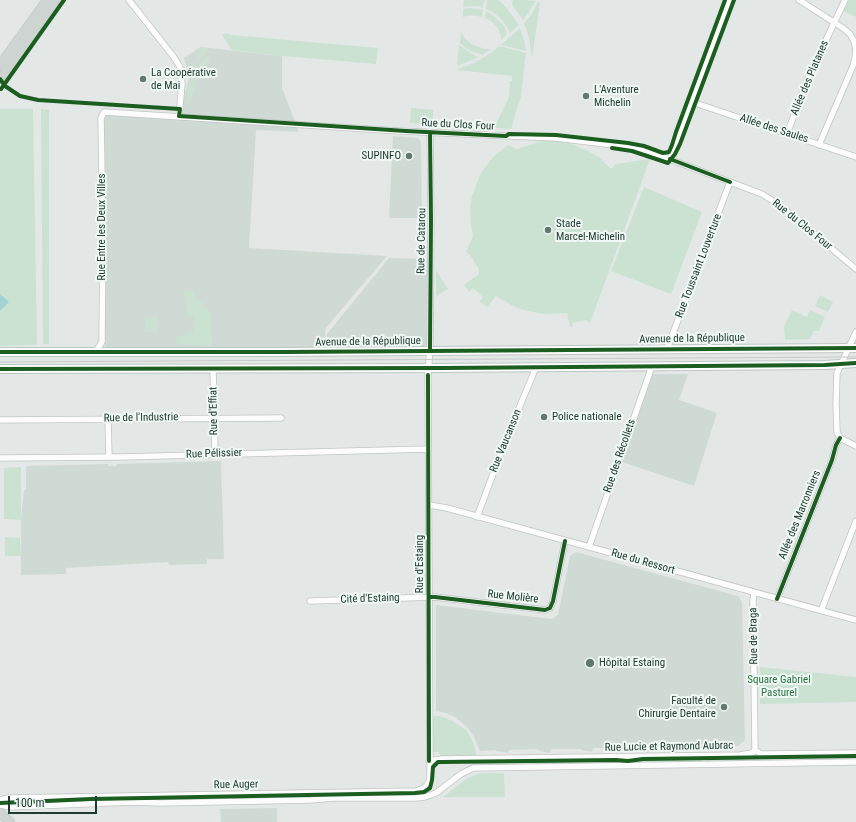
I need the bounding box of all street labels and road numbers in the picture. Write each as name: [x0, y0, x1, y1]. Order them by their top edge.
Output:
street label: Allée des Platanes: [788, 38, 832, 118]
street label: Allée des Saules: [738, 112, 810, 146]
street label: Rue du Clos Four: [421, 116, 495, 134]
street label: Rue Entre les Deux Villes: [95, 173, 109, 281]
street label: Rue du Clos Four: [769, 197, 835, 253]
street label: Rue de Catarou: [415, 208, 429, 274]
street label: Rue Toussaint Louverture: [673, 212, 725, 320]
street label: Avenue de la République: [639, 331, 745, 347]
street label: Avenue de la République: [315, 334, 421, 350]
street label: Rue d'Effiat: [207, 387, 221, 435]
street label: Rue Vaucanson: [487, 408, 525, 474]
street label: Rue de l'Industrie: [104, 411, 178, 425]
street label: Rue des Récollets: [601, 417, 639, 495]
street label: Rue Pélissier: [186, 446, 242, 462]
street label: Allée des Marronniers: [776, 469, 824, 561]
street label: Rue d'Estaing: [413, 535, 427, 593]
street label: Rue du Ressort: [610, 547, 676, 577]
street label: Rue Molière: [487, 588, 539, 606]
street label: Cité d'Estaing: [340, 591, 400, 607]
street label: Rue de Braga: [747, 607, 761, 665]
street label: Rue Lucie et Raymond Aubrac: [605, 739, 733, 755]
street label: Rue Auger: [214, 778, 258, 792]

